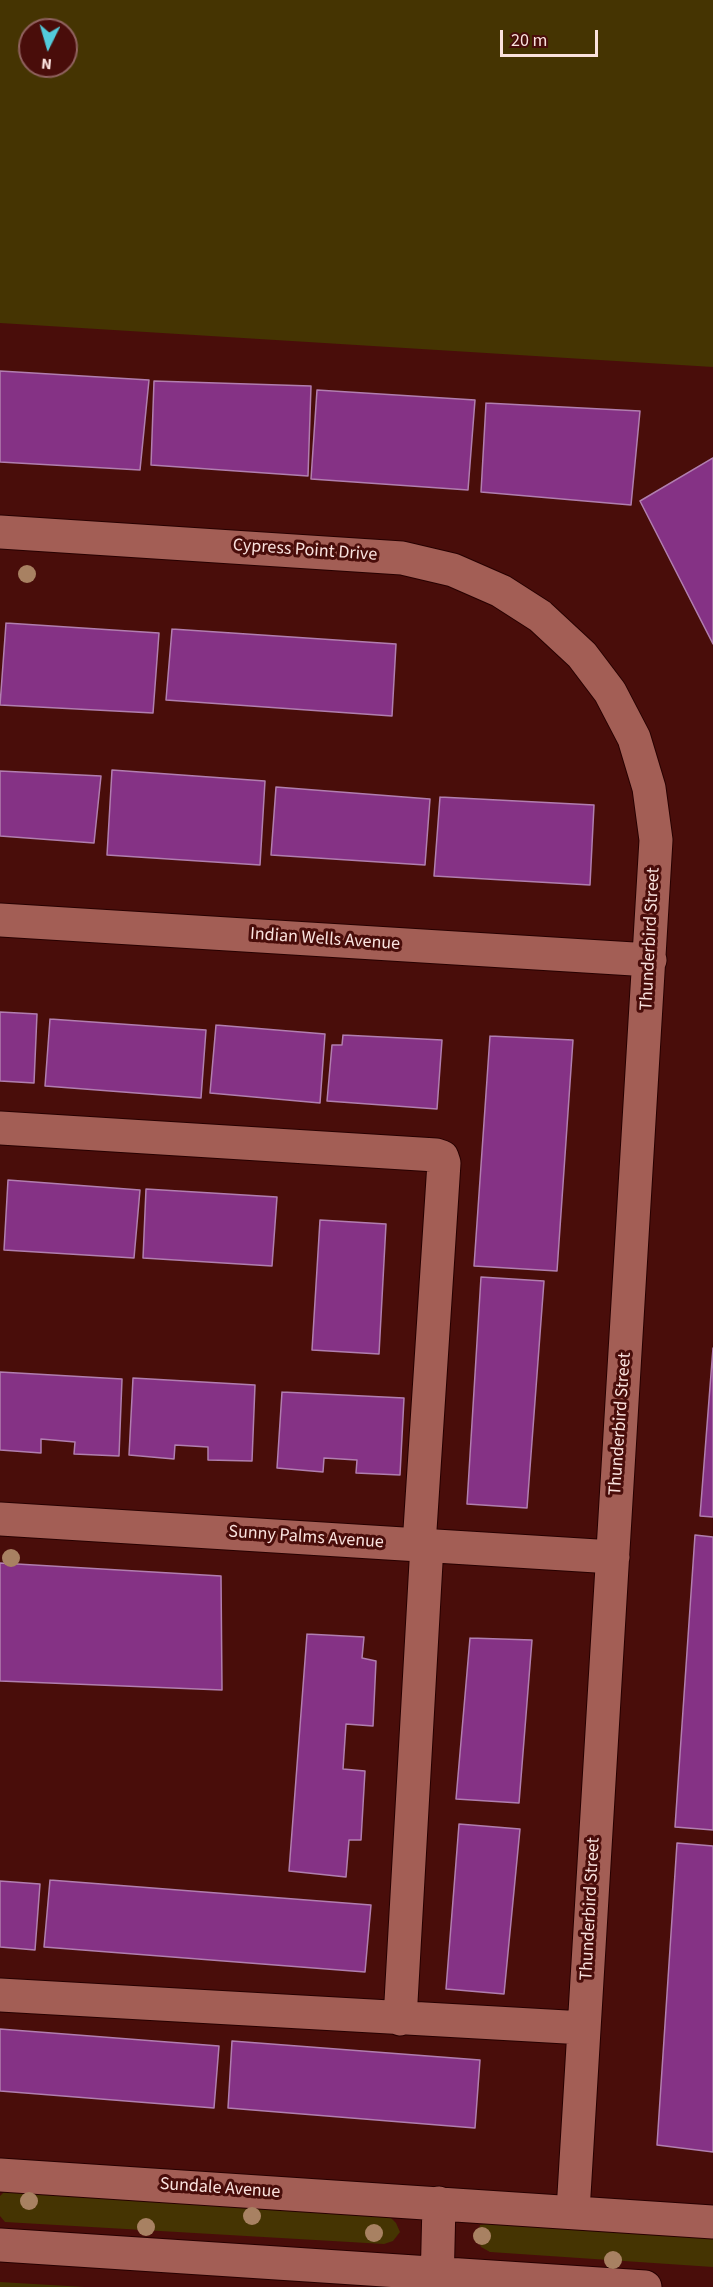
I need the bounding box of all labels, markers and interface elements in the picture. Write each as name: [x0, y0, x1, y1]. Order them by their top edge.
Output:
north arrow: [18, 18, 78, 78]
scale bar: [503, 18, 600, 56]
text: 20 m: [511, 28, 547, 53]
text: N: [40, 53, 53, 75]
street label: Cypress Point Drive: [232, 535, 378, 567]
street label: Thunderbird Street: [636, 867, 666, 1011]
street label: Indian Wells Avenue: [249, 924, 401, 956]
street label: Thunderbird Street: [605, 1352, 637, 1496]
street label: Sunny Palms Avenue: [228, 1522, 384, 1554]
street label: Thunderbird Street: [576, 1837, 606, 1981]
street label: Sundale Avenue: [159, 2174, 281, 2204]

